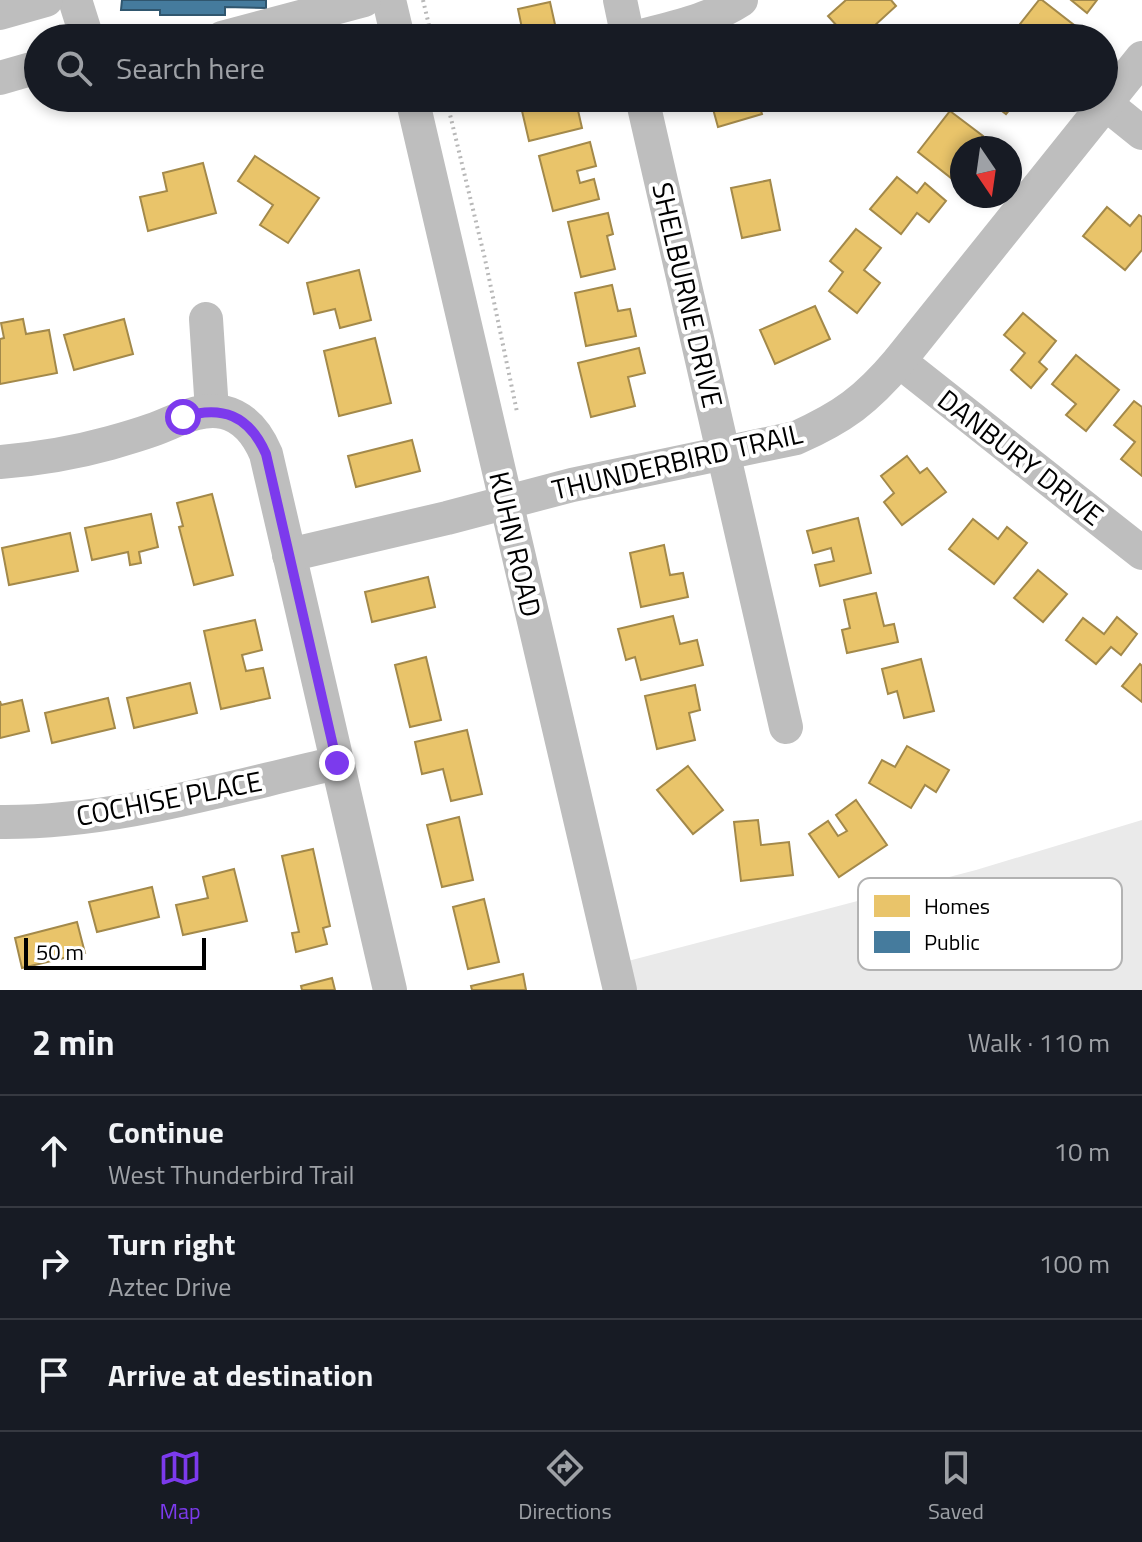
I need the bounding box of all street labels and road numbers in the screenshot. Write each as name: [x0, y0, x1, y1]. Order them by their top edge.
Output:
street label: SHELBURNE DRIVE: [641, 178, 735, 412]
street label: DANBURY DRIVE: [929, 378, 1113, 536]
street label: THUNDERBIRD TRAIL: [548, 411, 807, 511]
street label: KUHN ROAD: [478, 467, 554, 621]
street label: COCHISE PLACE: [72, 759, 266, 837]

